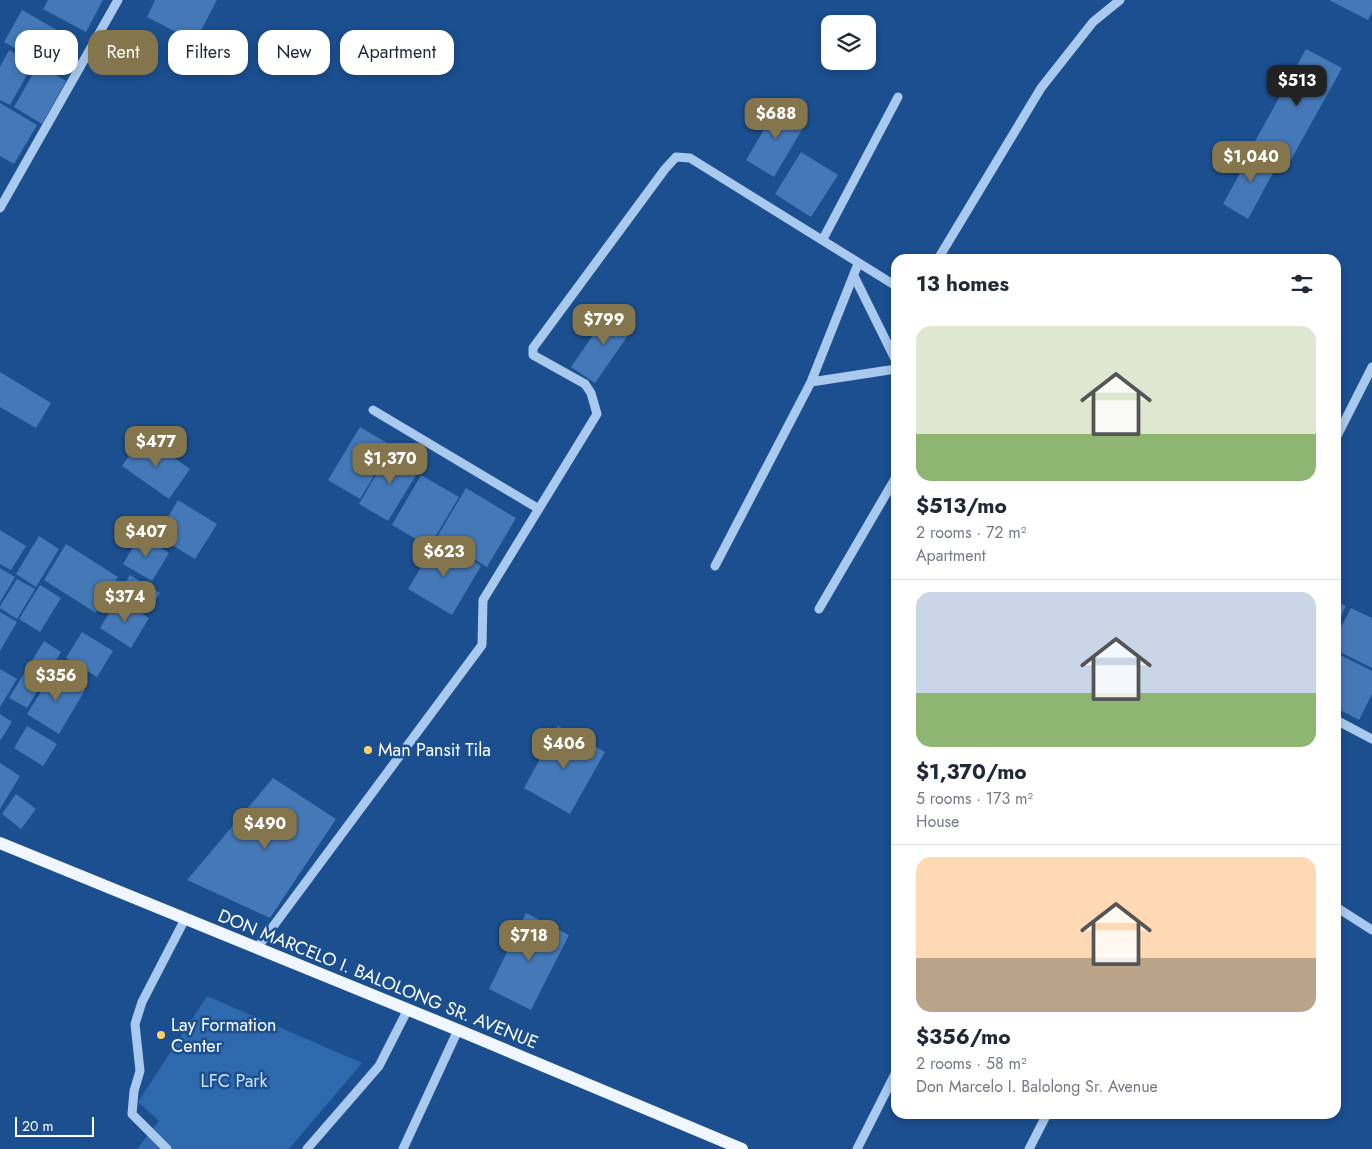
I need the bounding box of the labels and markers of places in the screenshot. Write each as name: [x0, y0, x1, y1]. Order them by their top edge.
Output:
pin: $513: [1267, 64, 1327, 107]
pin: $688: [746, 98, 806, 140]
pin: $1,040: [1210, 140, 1292, 183]
pin: $799: [574, 304, 634, 346]
pin: $477: [126, 426, 186, 468]
pin: $1,370: [349, 442, 431, 485]
pin: $407: [116, 516, 176, 558]
pin: $623: [414, 536, 474, 578]
pin: $374: [95, 580, 155, 623]
pin: $356: [26, 660, 86, 702]
pin: $406: [534, 728, 594, 770]
place label: Man Pansit Tila: [378, 737, 491, 763]
marker: Man Pansit Tila: [362, 744, 374, 756]
pin: $490: [235, 808, 295, 850]
pin: $718: [499, 920, 559, 962]
place label: Lay Formation Center: [171, 1012, 276, 1059]
marker: Lay Formation Center: [155, 1029, 167, 1041]

